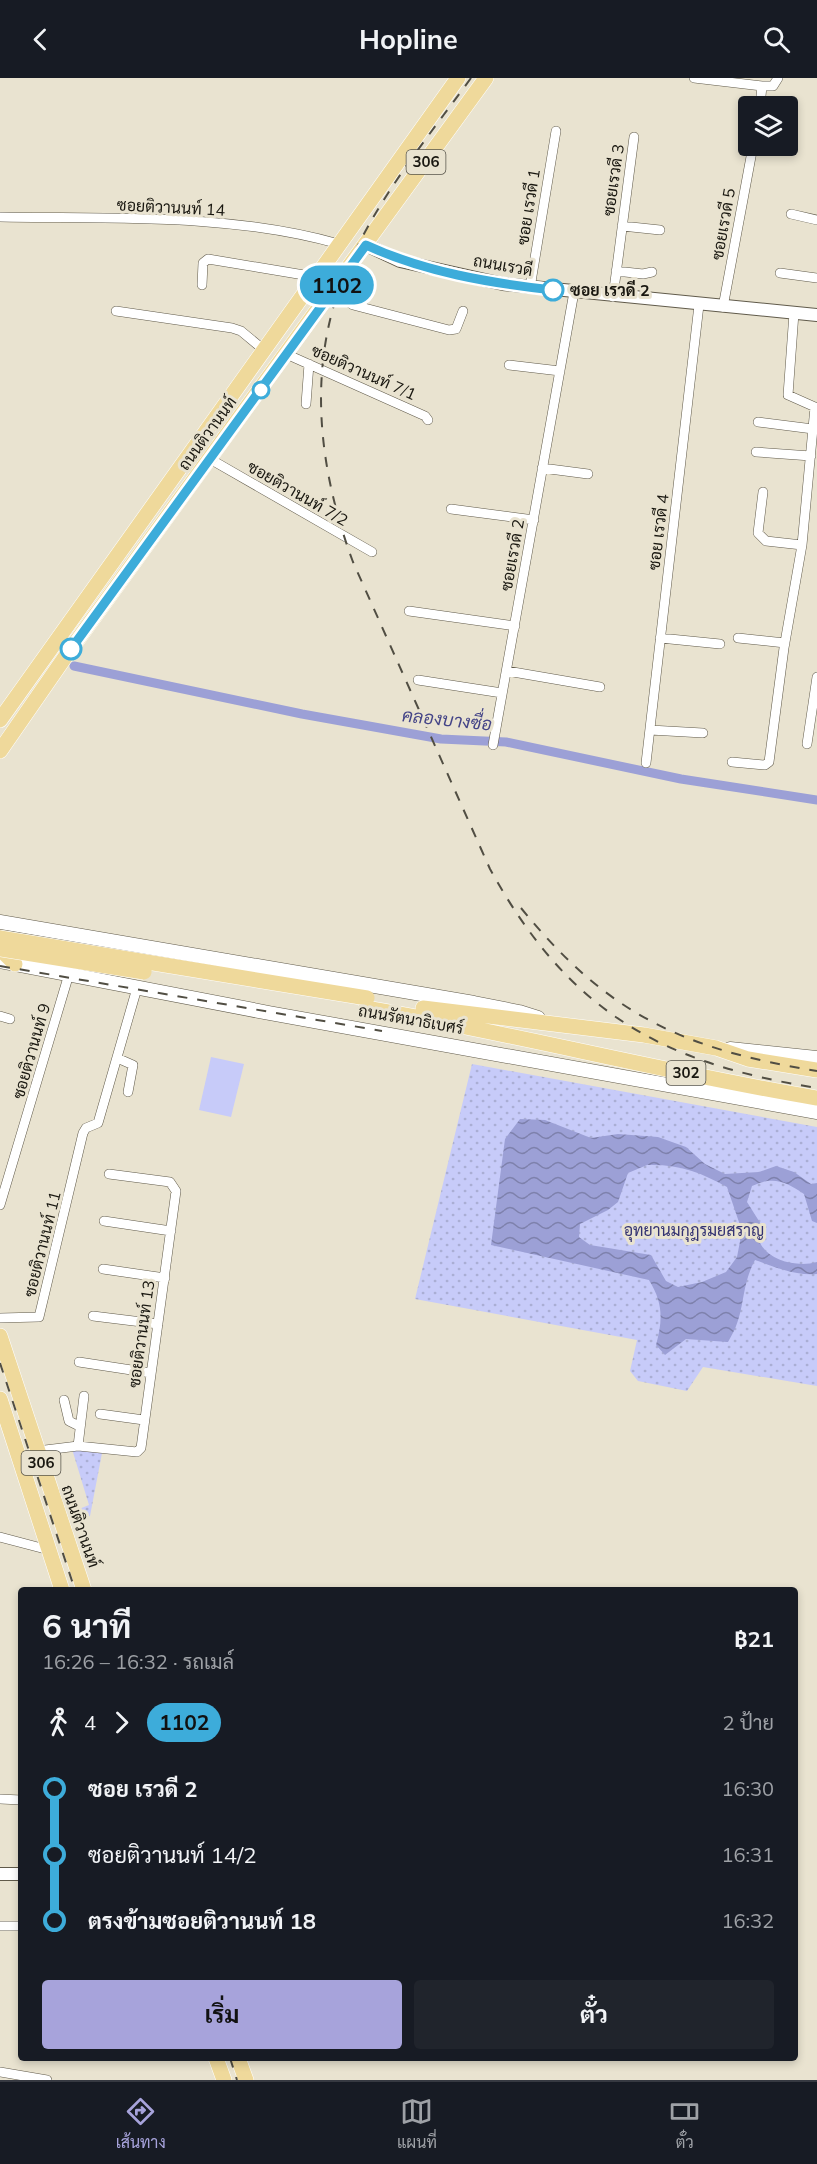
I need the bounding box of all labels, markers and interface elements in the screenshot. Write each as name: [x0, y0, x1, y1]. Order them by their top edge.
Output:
text: Hopline: [359, 22, 458, 56]
icon: back: [24, 23, 57, 56]
icon: search: [760, 23, 793, 56]
map controls: [738, 96, 798, 156]
button: layers: [738, 96, 798, 156]
street label: ซอยเรวดี 3: [597, 143, 628, 217]
road number: 306: [406, 150, 446, 174]
street label: ซอย เรวดี 1: [511, 167, 544, 246]
street label: ซอยเรวดี 5: [706, 186, 739, 261]
street label: ซอยติวานนท์ 14: [116, 192, 226, 220]
street label: ถนนเรวดี: [472, 249, 534, 280]
line badge: 1102: [295, 266, 379, 304]
text: 1102: [312, 272, 362, 298]
marker: ซอย เรวดี 2: [542, 279, 564, 301]
place label: ซอย เรวดี 2: [570, 280, 650, 300]
street label: ซอยติวานนท์ 7/1: [308, 338, 420, 404]
unlabelled marker: [252, 381, 270, 399]
street label: ถนนติวานนท์: [172, 391, 240, 474]
street label: ซอยติวานนท์ 7/2: [244, 454, 353, 530]
street label: ซอย เรวดี 4: [642, 492, 673, 571]
street label: ซอยเรวดี 2: [495, 517, 528, 592]
unlabelled marker: [60, 638, 82, 660]
water label: คลองบางซื่อ: [401, 699, 494, 736]
street label: ถนนรัตนาธิเบศร์: [357, 998, 466, 1038]
street label: ซอยติวานนท์ 9: [6, 1000, 54, 1101]
road number: 302: [666, 1061, 706, 1085]
street label: ซอยติวานนท์ 11: [17, 1189, 65, 1299]
park label: อุทยานมกุฎรมยสราญ: [624, 1220, 764, 1242]
street label: ซอยติวานนท์ 13: [122, 1279, 158, 1389]
road number: 306: [22, 1451, 60, 1475]
street label: ถนนติวานนท์: [58, 1481, 106, 1570]
text: 6 นาที: [42, 1605, 132, 1646]
text: ฿21: [734, 1625, 774, 1653]
text: 16:26 – 16:32 · รถเมล์: [42, 1649, 234, 1674]
icon: walk: [42, 1706, 75, 1739]
icon: forward: [105, 1706, 138, 1739]
text: 1102: [159, 1709, 209, 1735]
text: 4: [84, 1710, 96, 1735]
text: 2 ป้าย: [723, 1710, 774, 1735]
text: ซอย เรวดี 2: [88, 1775, 197, 1803]
text: 16:30: [721, 1776, 774, 1801]
text: ซอยติวานนท์ 14/2: [88, 1841, 256, 1869]
text: 16:31: [721, 1842, 774, 1867]
text: ตรงข้ามซอยติวานนท์ 18: [88, 1907, 316, 1935]
text: 16:32: [721, 1908, 774, 1933]
button: เริ่ม: [42, 1980, 402, 2049]
button: ตั๋ว: [414, 1980, 774, 2049]
tab: เส้นทาง: [116, 2095, 166, 2152]
tab: แผนที่: [397, 2095, 437, 2152]
tab: ตั๋ว: [668, 2095, 701, 2152]

